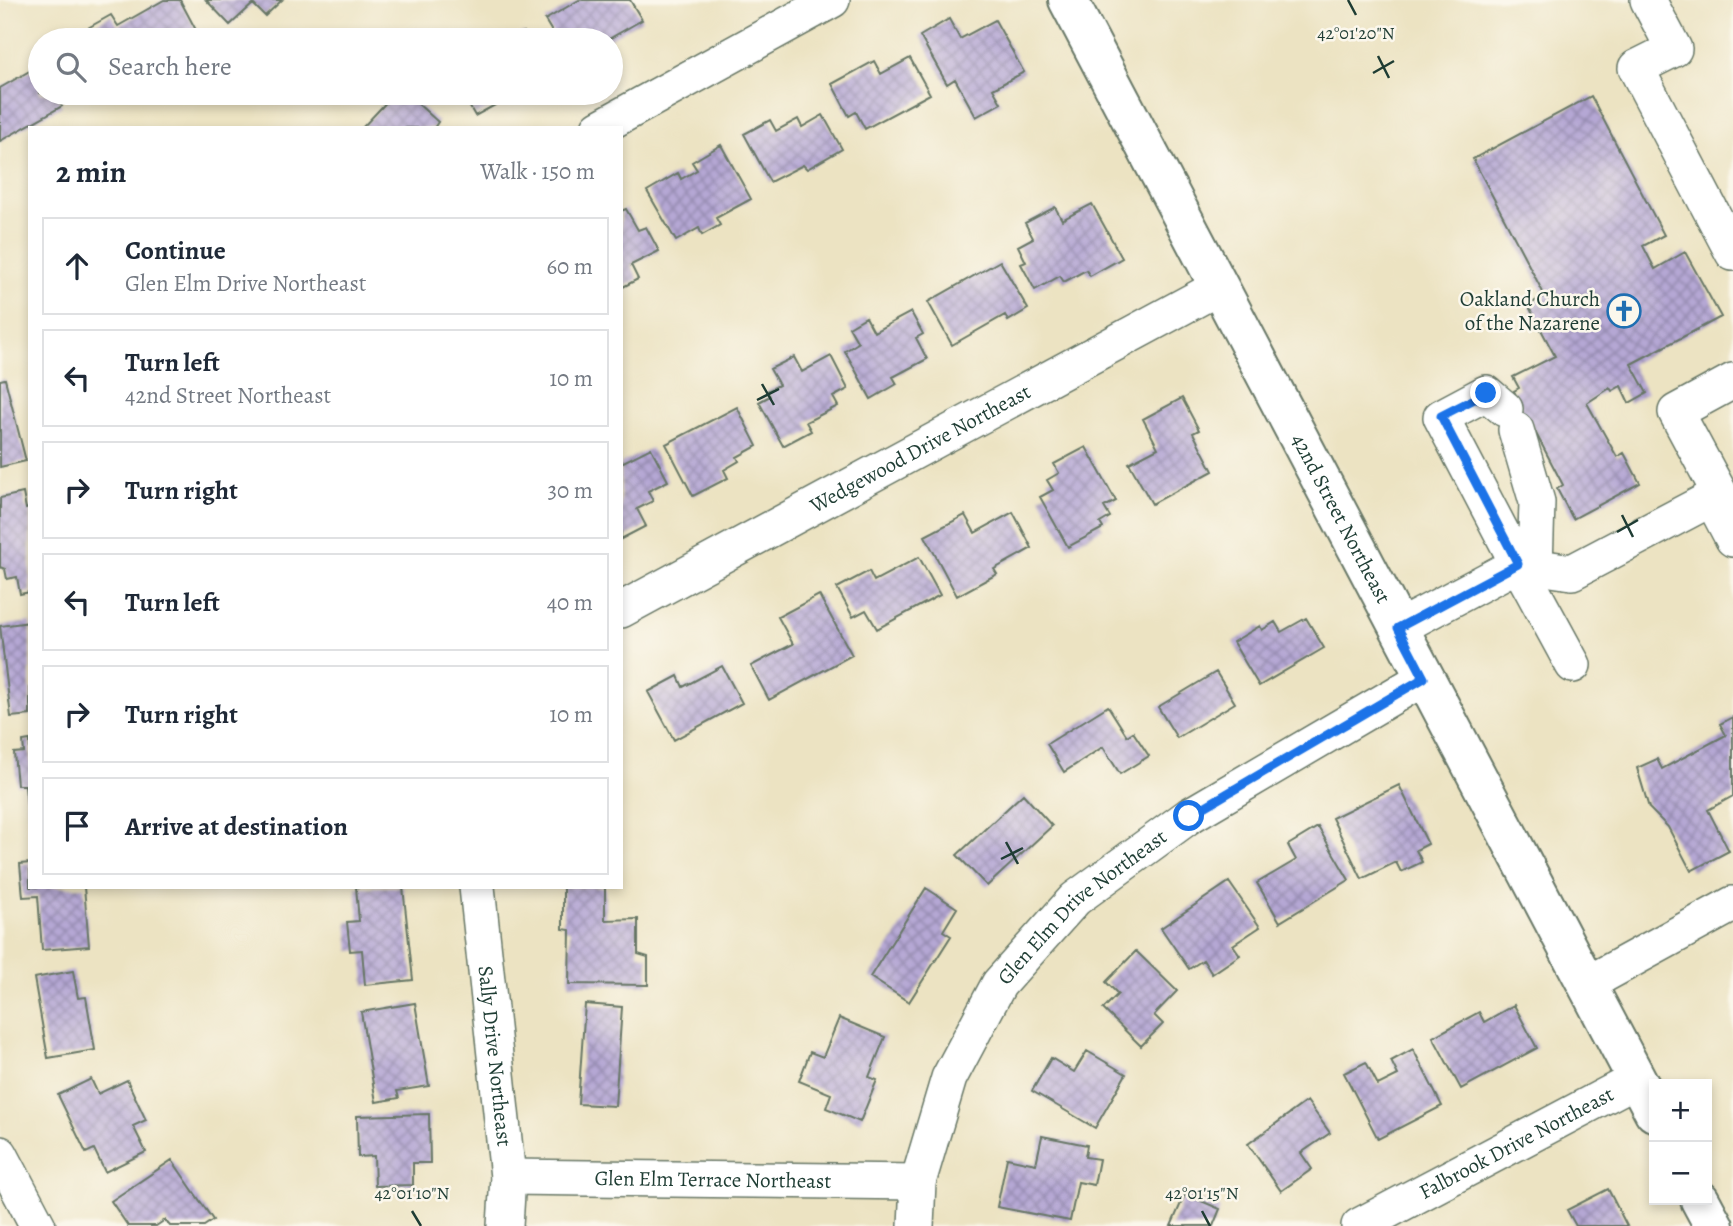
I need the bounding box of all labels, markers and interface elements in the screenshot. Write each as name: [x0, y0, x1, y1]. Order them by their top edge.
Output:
text: 42°01'20"N: [1317, 21, 1395, 45]
search box: [28, 28, 623, 105]
icon: search: [52, 48, 90, 86]
text: Search here: [108, 49, 232, 84]
text: 2 min: [56, 152, 126, 192]
text: Walk · 150 m: [480, 156, 595, 187]
text: Continue: [125, 233, 226, 268]
icon: ahead: [58, 247, 96, 285]
text: 60 m: [546, 251, 593, 282]
text: Glen Elm Drive Northeast: [125, 268, 366, 299]
place label: Oakland Church of the Nazarene: [1460, 285, 1600, 337]
church icon: Oakland Church of the Nazarene: [1605, 292, 1643, 330]
text: Turn left: [125, 345, 220, 380]
icon: left: [58, 359, 96, 397]
text: 10 m: [549, 363, 593, 394]
street label: Wedgewood Drive Northeast: [804, 377, 1035, 520]
route end: [1470, 377, 1501, 408]
text: 42nd Street Northeast: [125, 380, 331, 411]
street label: 42nd Street Northeast: [1285, 429, 1398, 608]
icon: right: [58, 471, 96, 509]
text: Turn right: [125, 473, 238, 508]
text: 30 m: [547, 475, 593, 506]
icon: left: [58, 583, 96, 621]
text: Turn left: [125, 585, 220, 620]
text: 40 m: [547, 587, 593, 618]
icon: right: [58, 695, 96, 733]
text: Turn right: [125, 697, 238, 732]
text: 10 m: [549, 699, 593, 730]
route start: [1173, 800, 1204, 831]
icon: arrive: [58, 807, 96, 845]
text: Arrive at destination: [125, 809, 348, 844]
street label: Glen Elm Drive Northeast: [991, 823, 1172, 991]
street label: Sally Drive Northeast: [471, 964, 519, 1148]
map controls: [1649, 1079, 1712, 1205]
button: +: [1649, 1079, 1712, 1142]
street label: Falbrook Drive Northeast: [1414, 1080, 1619, 1206]
button: −: [1649, 1142, 1712, 1205]
street label: Glen Elm Terrace Northeast: [594, 1164, 832, 1195]
text: 42°01'10"N: [374, 1181, 450, 1205]
text: 42°01'15"N: [1165, 1181, 1239, 1205]

